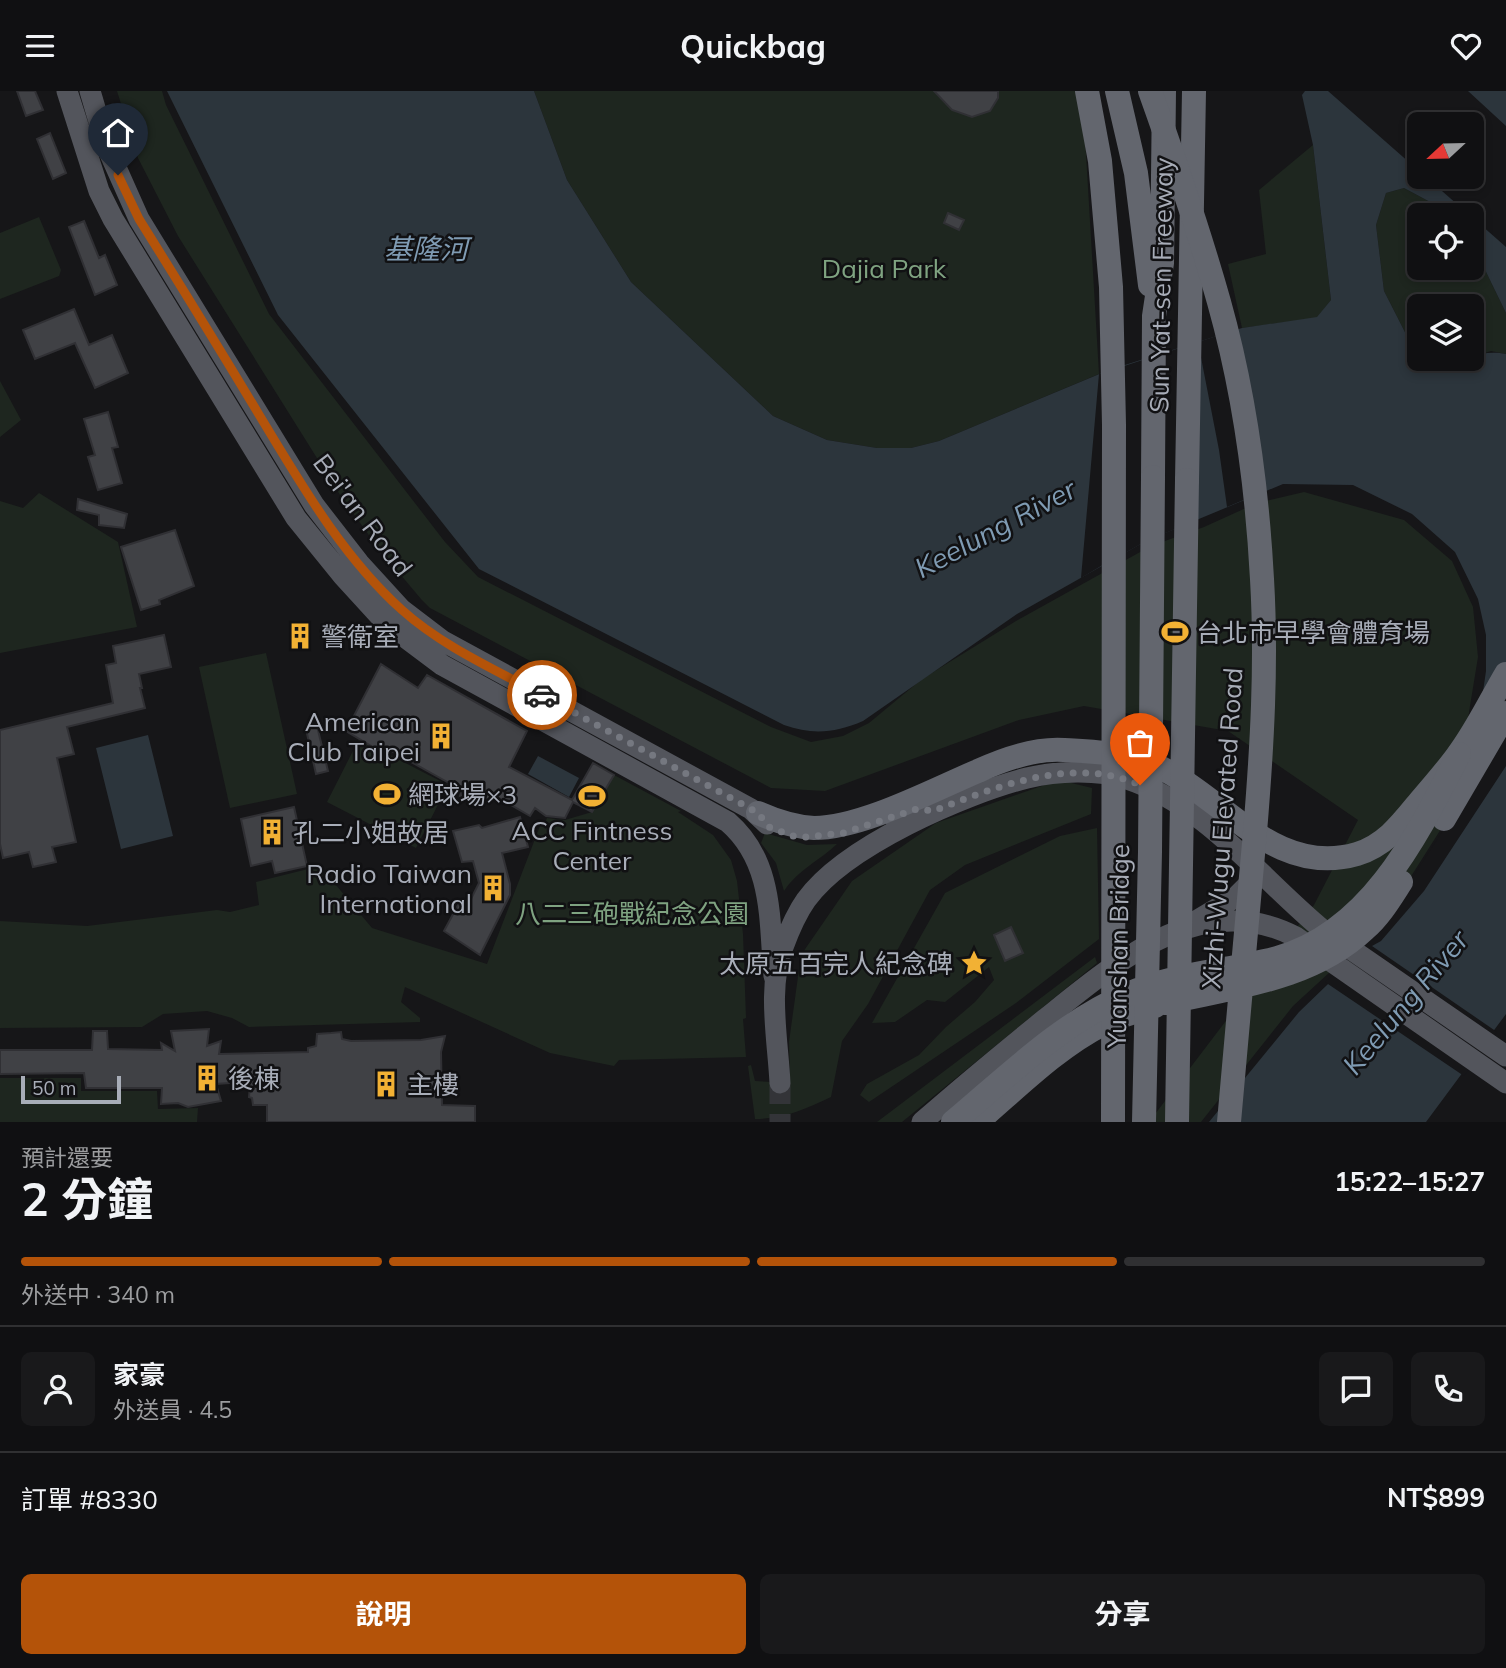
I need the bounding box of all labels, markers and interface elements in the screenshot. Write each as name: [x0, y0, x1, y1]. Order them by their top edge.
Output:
text: Quickbag: [680, 26, 826, 66]
icon: menu: [21, 27, 59, 65]
icon: heart: [1447, 27, 1485, 65]
pin: [88, 103, 148, 175]
north arrow: [1407, 112, 1484, 189]
map controls: [1407, 112, 1484, 371]
icon: home: [99, 114, 137, 152]
street label: Sun Yat-sen Freeway: [1142, 157, 1180, 413]
button: locate: [1407, 203, 1484, 280]
water label: 基隆河: [384, 231, 473, 266]
park label: Dajia Park: [822, 252, 947, 285]
button: layers: [1407, 294, 1484, 371]
street label: Bei'an Road: [306, 447, 420, 583]
water label: Keelung River: [908, 470, 1083, 585]
place label: 台北市早學會體育場: [1196, 616, 1430, 649]
sports icon: 台北市早學會體育場: [1160, 617, 1190, 647]
place label: 警衛室: [321, 620, 399, 653]
building icon: 警衛室: [285, 621, 315, 651]
courier: [507, 660, 577, 730]
street label: Xizhi-Wugu Elevated Road: [1194, 666, 1250, 990]
icon: car: [523, 676, 561, 714]
place label: American Club Taipei: [287, 705, 420, 768]
pin: [1110, 713, 1170, 785]
building icon: American Club Taipei: [426, 721, 456, 751]
icon: bag: [1121, 724, 1159, 762]
place label: 網球場×3: [408, 778, 517, 811]
sports icon: 網球場×3: [372, 779, 402, 809]
sports icon: ACC Fintness Center: [577, 781, 607, 811]
place label: ACC Fintness Center: [512, 814, 672, 877]
place label: 孔二小姐故居: [293, 816, 449, 849]
building icon: 孔二小姐故居: [257, 817, 287, 847]
street label: Yuanshan Bridge: [1100, 844, 1136, 1049]
place label: Radio Taiwan International: [306, 857, 472, 920]
building icon: Radio Taiwan International: [478, 873, 508, 903]
park label: 八二三砲戰紀念公園: [515, 897, 749, 930]
water label: Keelung River: [1335, 921, 1477, 1081]
place label: 太原五百完人紀念碑: [719, 947, 953, 980]
place icon: 太原五百完人紀念碑: [959, 948, 989, 978]
place label: 後棟: [228, 1062, 280, 1095]
building icon: 後棟: [192, 1063, 222, 1093]
place label: 主樓: [407, 1068, 459, 1101]
building icon: 主樓: [371, 1069, 401, 1099]
scale bar: [21, 1073, 121, 1105]
text: 50 m: [32, 1076, 76, 1100]
text: 預計還要: [21, 1143, 113, 1172]
text: 15:22–15:27: [1334, 1165, 1485, 1198]
text: 2 分鐘: [21, 1170, 153, 1228]
text: 外送中 · 340 m: [21, 1280, 175, 1309]
button: person: [21, 1352, 95, 1426]
button: chat: [1319, 1352, 1393, 1426]
button: phone: [1411, 1352, 1485, 1426]
text: 家豪: [113, 1358, 165, 1391]
text: 外送員 · 4.5: [113, 1395, 232, 1424]
text: NT$899: [1387, 1481, 1485, 1514]
text: 訂單 #8330: [21, 1483, 158, 1516]
button: 說明: [21, 1574, 746, 1654]
button: 分享: [760, 1574, 1485, 1654]

